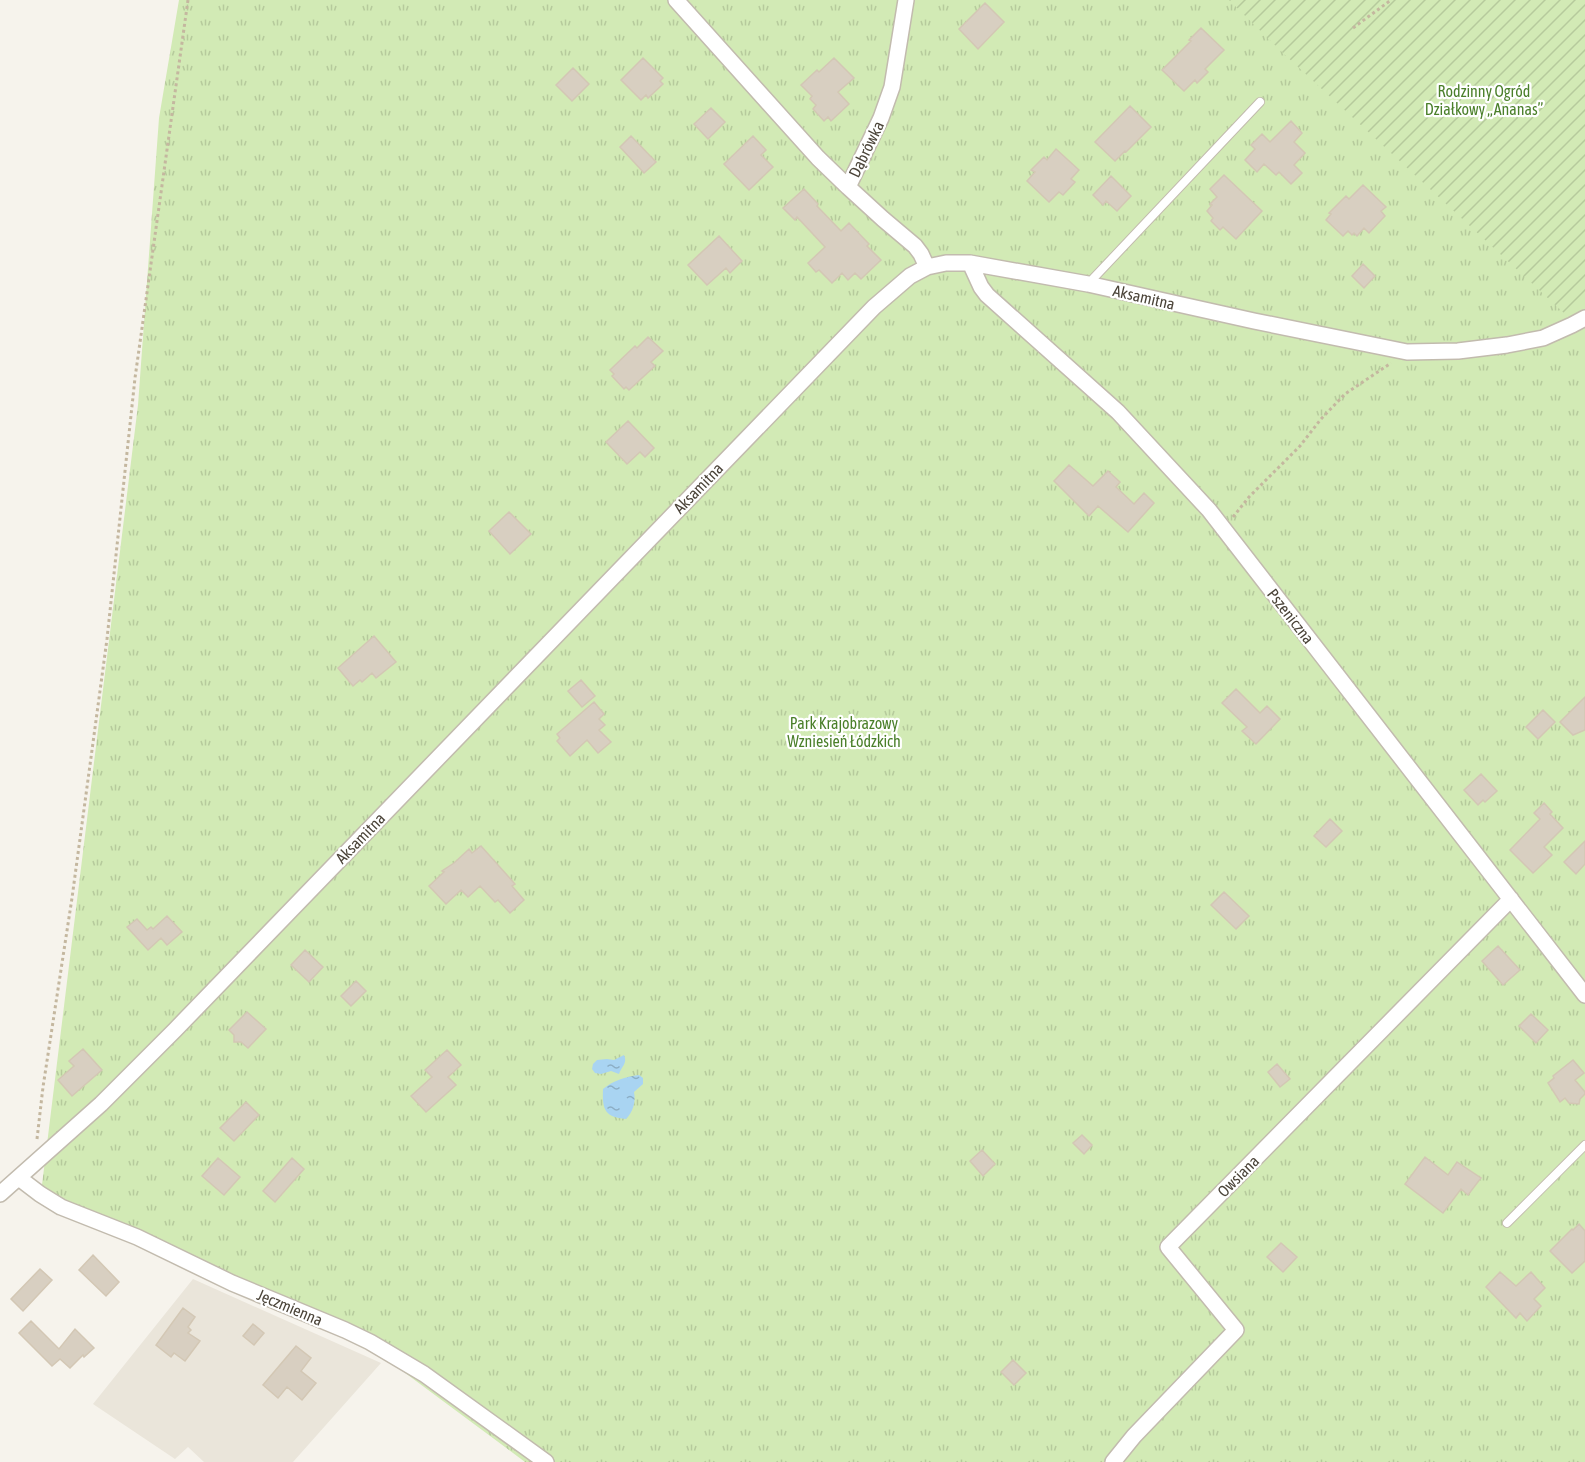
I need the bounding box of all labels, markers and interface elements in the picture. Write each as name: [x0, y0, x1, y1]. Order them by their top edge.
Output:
park label: Rodzinny Ogród Działkowy „Ananas”: [1425, 82, 1543, 119]
street label: Dąbrówka: [845, 118, 888, 180]
street label: Aksamitna: [1111, 281, 1177, 313]
street label: Aksamitna: [670, 459, 726, 517]
street label: Pszeniczna: [1264, 585, 1318, 647]
park label: Park Krajobrazowy Wzniesień Łódzkich: [787, 714, 901, 750]
street label: Aksamitna: [332, 809, 388, 867]
street label: Owsiana: [1214, 1152, 1262, 1200]
street label: Jęczmienna: [254, 1285, 325, 1330]

